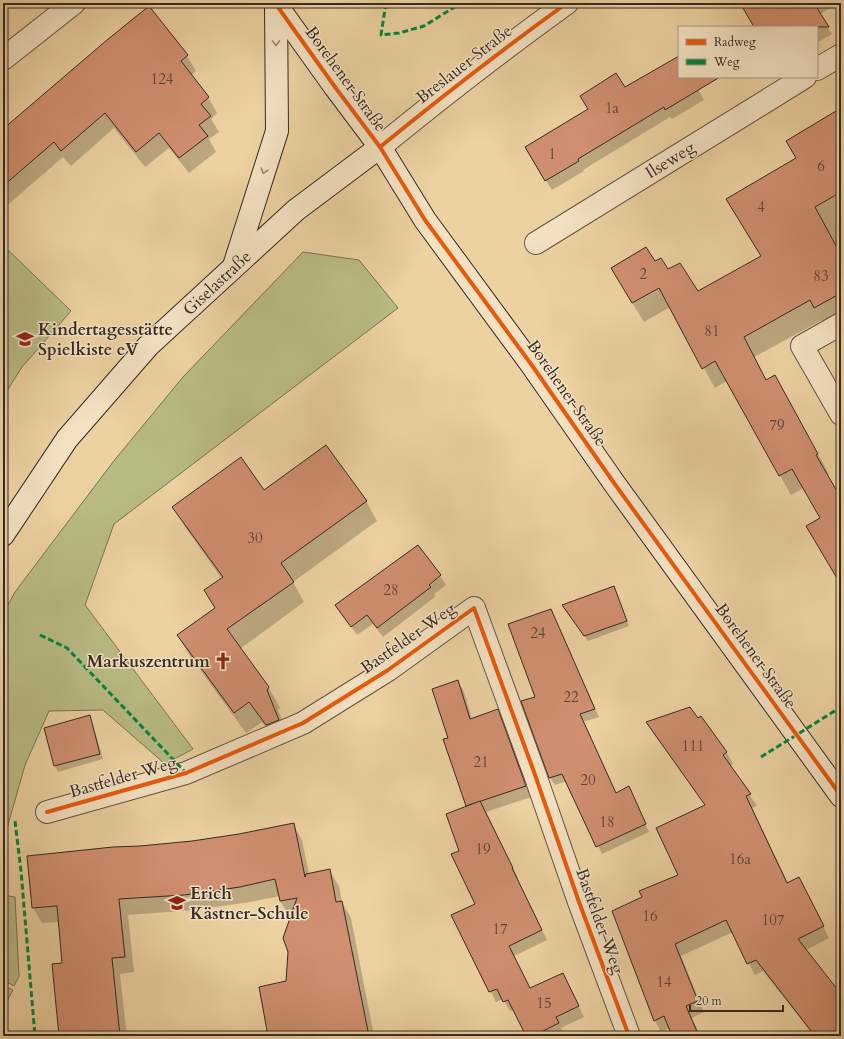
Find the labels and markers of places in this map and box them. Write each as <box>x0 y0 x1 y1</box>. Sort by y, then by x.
place label: Kindertagesstätte Spielkiste eV <box>38 318 173 361</box>
school or university icon: Kindertagesstätte Spielkiste eV <box>15 329 35 349</box>
place label: Markuszentrum <box>87 650 210 673</box>
church icon: Markuszentrum <box>213 651 233 671</box>
place label: Erich Kästner-Schule <box>190 882 309 925</box>
school or university icon: Erich Kästner-Schule <box>167 893 187 913</box>

